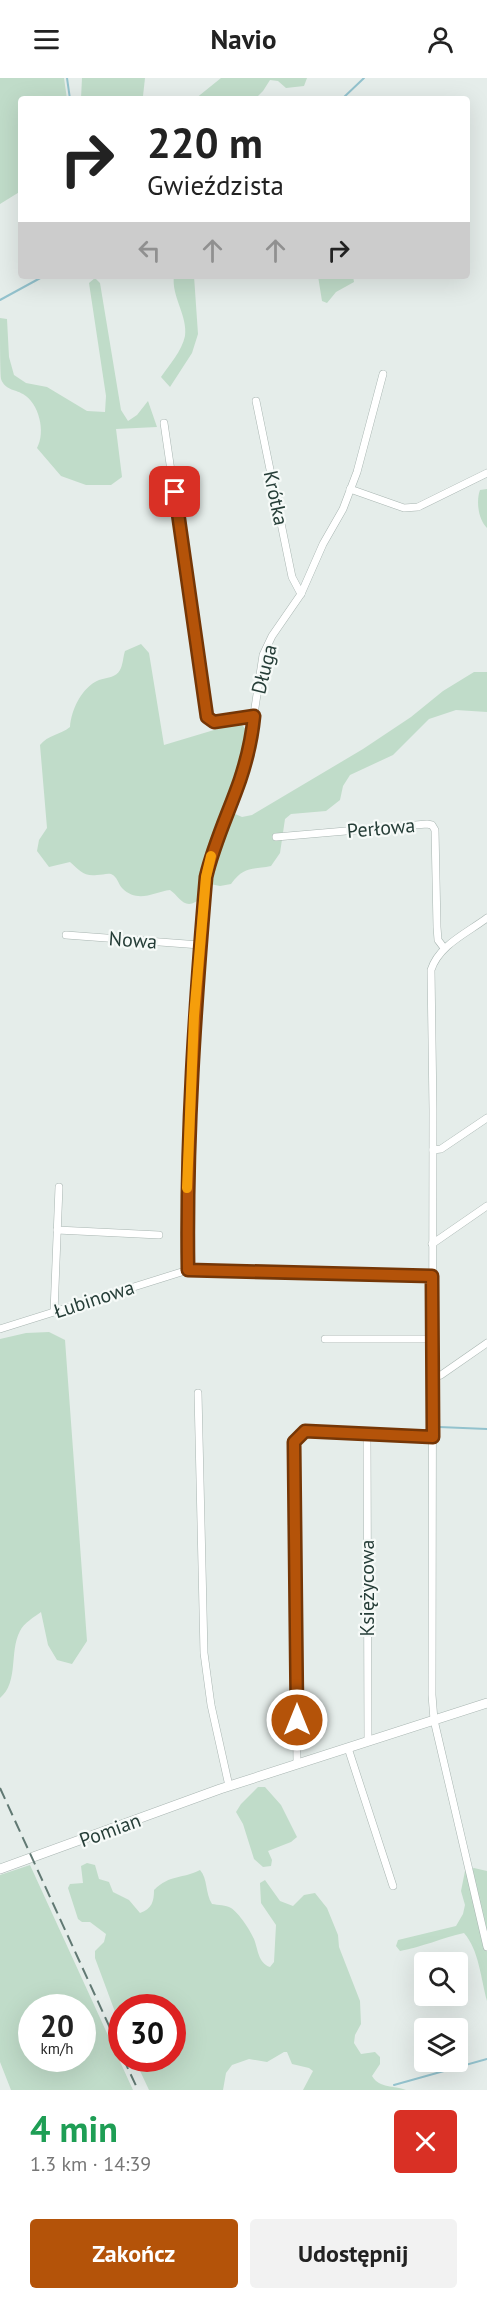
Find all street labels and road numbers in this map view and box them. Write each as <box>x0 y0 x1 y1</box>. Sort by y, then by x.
street label: Krótka <box>258 468 294 528</box>
street label: Długa <box>245 641 283 697</box>
street label: Perłowa <box>346 812 416 844</box>
street label: Nowa <box>108 925 158 955</box>
street label: Łubinowa <box>51 1274 137 1324</box>
street label: Księżycowa <box>354 1540 380 1636</box>
street label: Pomian <box>76 1807 144 1853</box>

